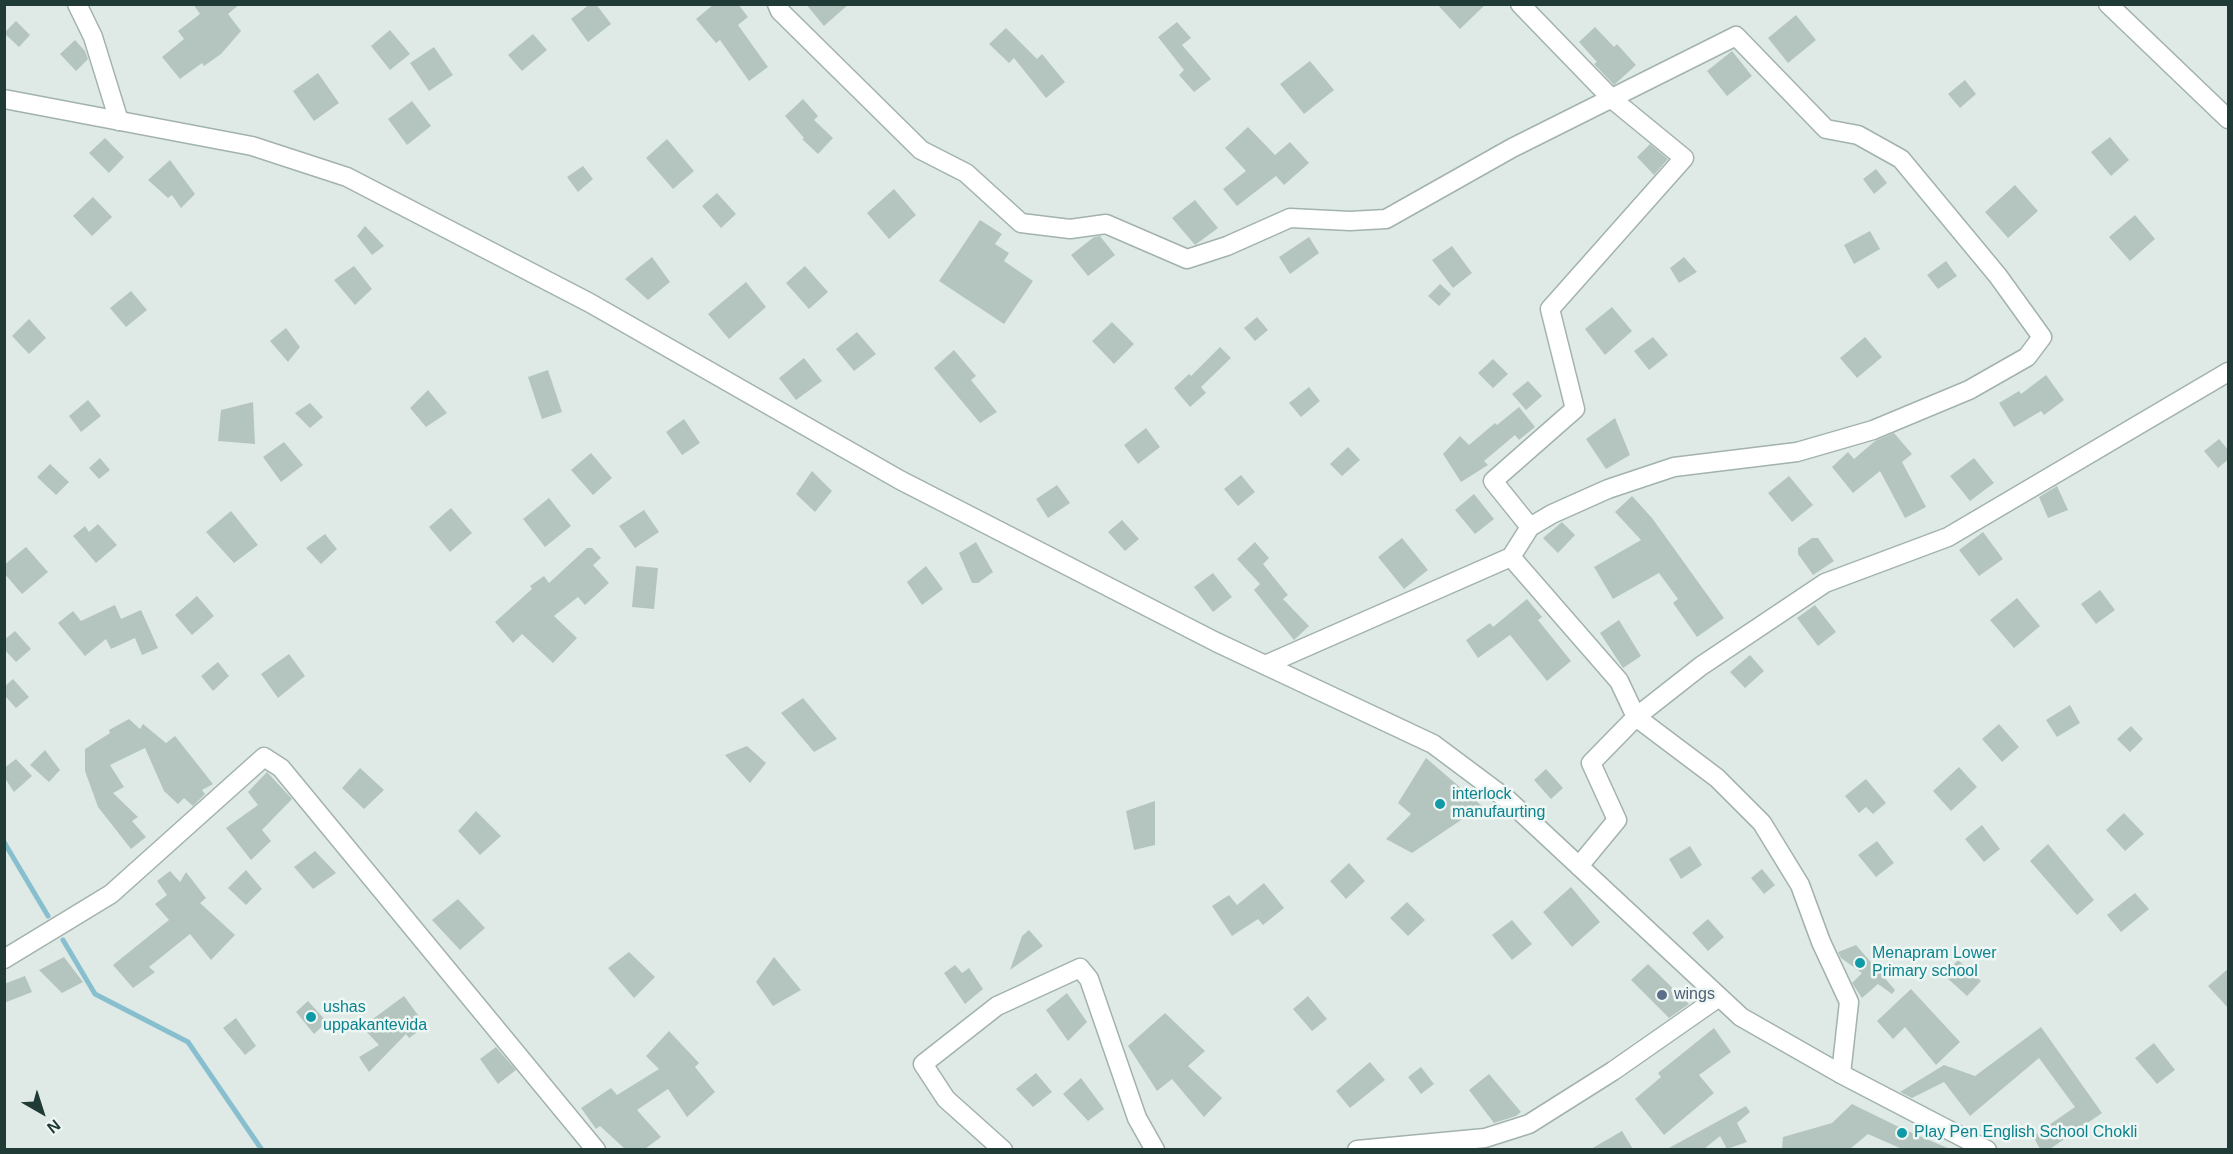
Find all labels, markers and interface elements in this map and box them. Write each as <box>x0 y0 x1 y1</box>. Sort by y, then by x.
place label: interlock manufaurting <box>1452 785 1545 823</box>
marker: interlock manufaurting <box>1433 797 1447 811</box>
place label: Menapram Lower Primary school <box>1872 944 1996 982</box>
marker: Menapram Lower Primary school <box>1853 956 1867 970</box>
place label: wings <box>1674 985 1715 1005</box>
marker: wings <box>1655 988 1669 1002</box>
place label: ushas uppakantevida <box>323 998 427 1036</box>
marker: ushas uppakantevida <box>304 1010 318 1024</box>
north arrow <box>12 1082 72 1142</box>
text: N <box>44 1116 63 1137</box>
place label: Play Pen English School Chokli <box>1914 1123 2137 1143</box>
marker: Play Pen English School Chokli <box>1895 1126 1909 1140</box>

